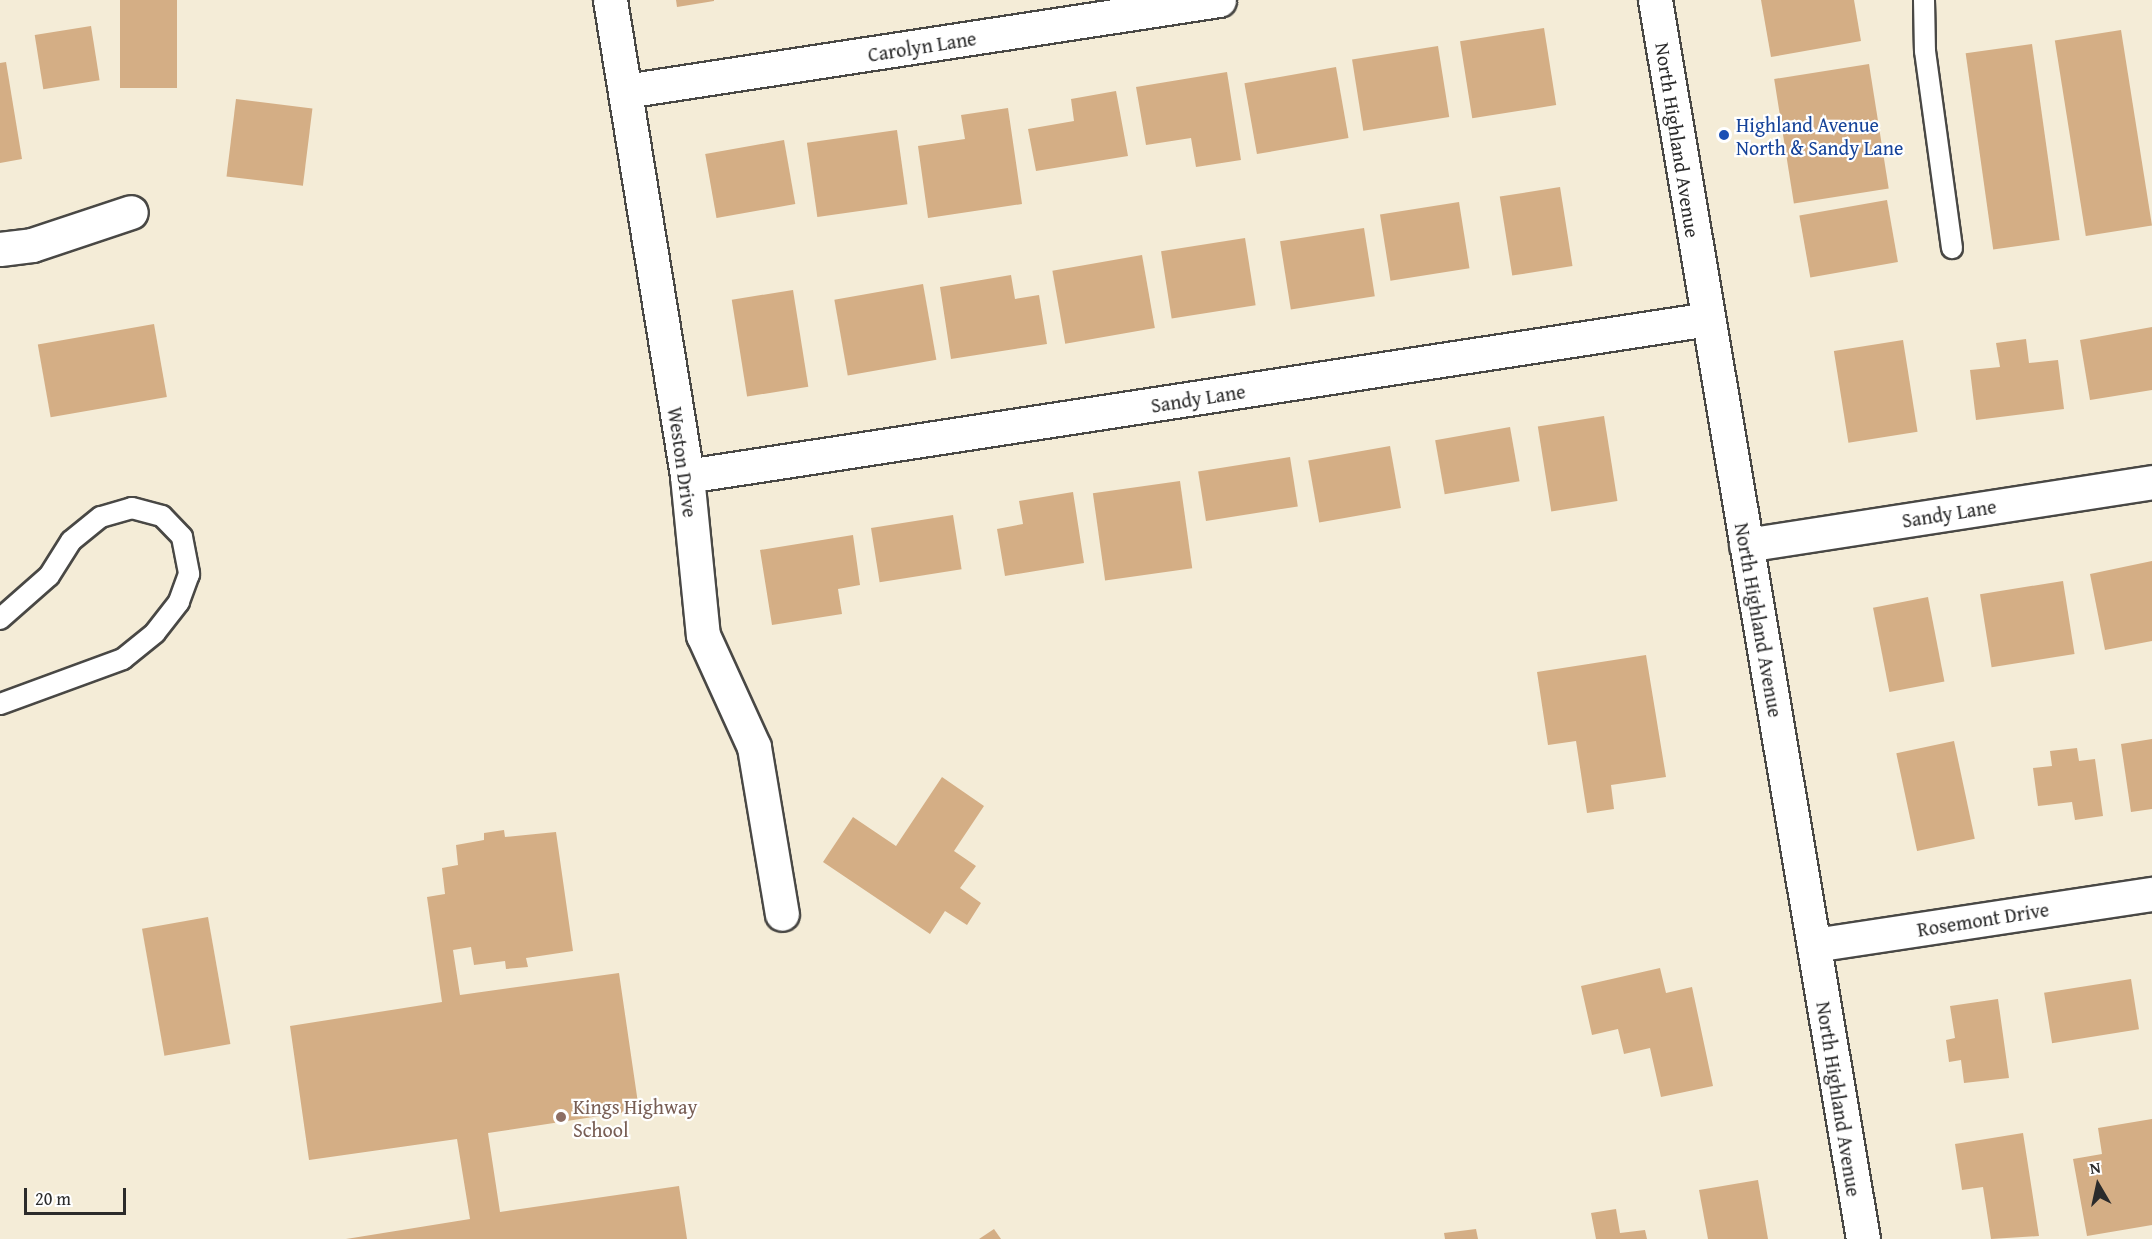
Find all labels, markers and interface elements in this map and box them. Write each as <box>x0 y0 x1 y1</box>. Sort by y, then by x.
street label: Carolyn Lane <box>866 26 978 66</box>
street label: North Highland Avenue <box>1651 41 1705 239</box>
place label: Highland Avenue North & Sandy Lane <box>1736 112 1903 159</box>
marker: Highland Avenue North & Sandy Lane <box>1717 128 1731 142</box>
street label: Sandy Lane <box>1149 379 1247 417</box>
street label: Weston Drive <box>663 405 703 519</box>
street label: Sandy Lane <box>1900 494 1998 532</box>
street label: North Highland Avenue <box>1730 521 1788 719</box>
street label: Rosemont Drive <box>1915 897 2051 941</box>
street label: North Highland Avenue <box>1812 1000 1866 1198</box>
place label: Kings Highway School <box>573 1094 697 1141</box>
marker: Kings Highway School <box>554 1110 568 1124</box>
north arrow <box>2068 1155 2128 1215</box>
text: N <box>2088 1155 2102 1180</box>
scale bar <box>27 1176 129 1214</box>
text: 20 m <box>35 1185 71 1212</box>

